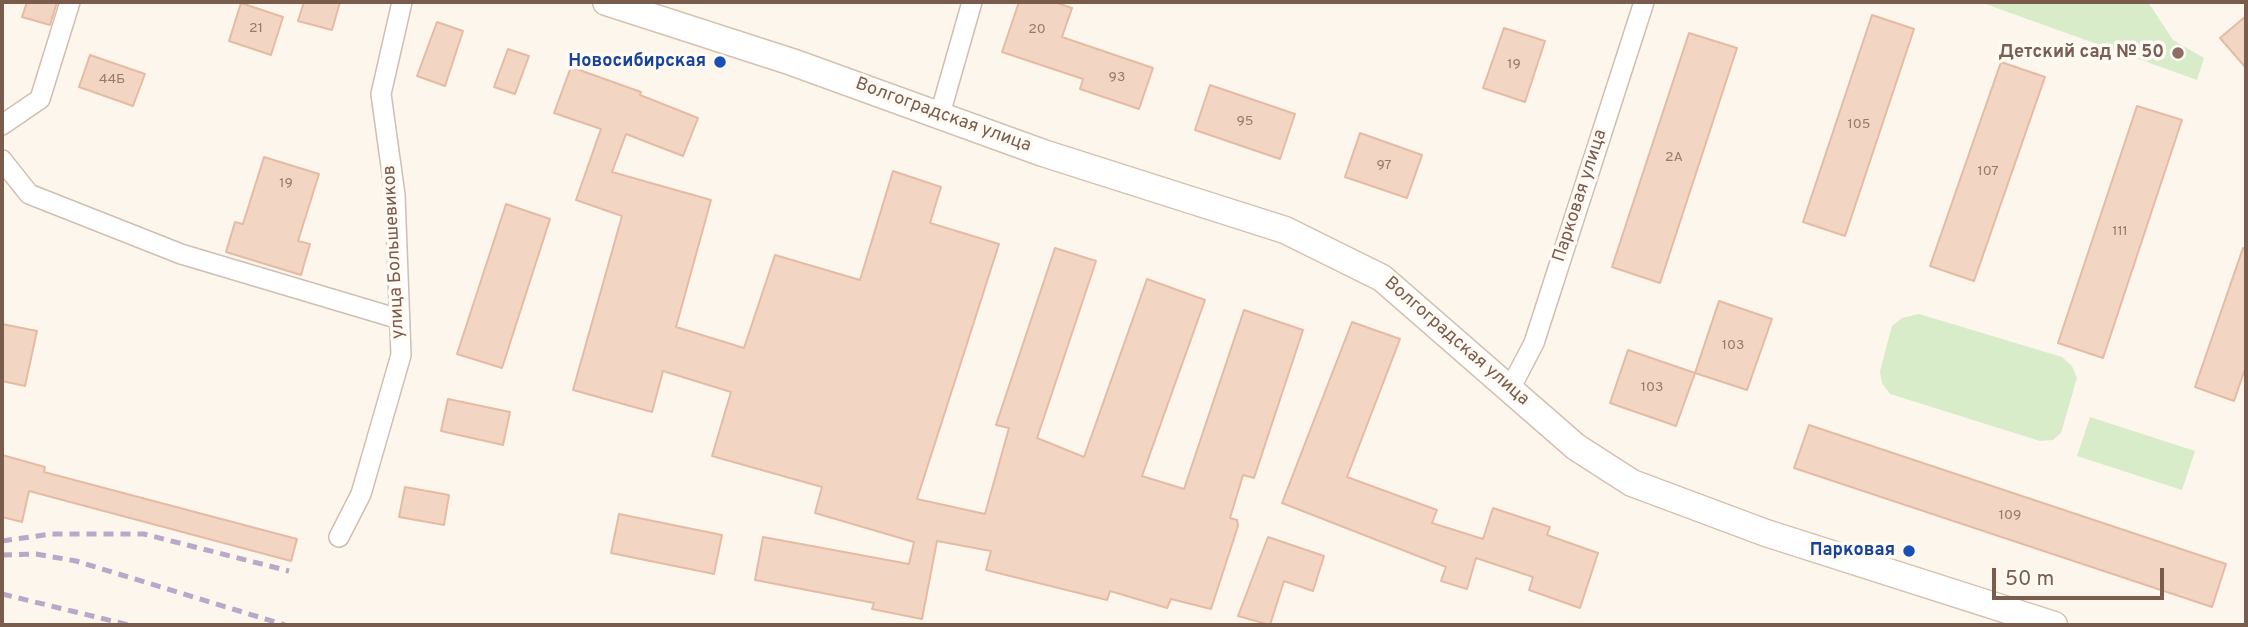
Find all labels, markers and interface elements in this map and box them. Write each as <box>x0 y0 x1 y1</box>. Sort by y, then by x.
house number: 21 <box>249 21 263 37</box>
house number: 20 <box>1028 22 1046 38</box>
place label: Детский сад № 50 <box>1998 42 2164 64</box>
marker: Детский сад № 50 <box>2170 45 2186 61</box>
place label: Новосибирская <box>568 51 706 73</box>
marker: Новосибирская <box>712 54 728 70</box>
house number: 19 <box>1507 57 1521 73</box>
house number: 93 <box>1109 70 1125 86</box>
house number: 44Б <box>99 72 125 88</box>
street label: Волгоградская улица <box>852 74 1034 158</box>
house number: 95 <box>1236 114 1254 130</box>
house number: 105 <box>1848 117 1870 133</box>
street label: Парковая улица <box>1549 127 1613 265</box>
house number: 2А <box>1665 150 1683 166</box>
house number: 97 <box>1376 158 1392 174</box>
street label: улица Большевиков <box>380 164 410 340</box>
house number: 107 <box>1977 164 1999 180</box>
house number: 19 <box>279 176 293 192</box>
house number: 111 <box>2112 224 2128 240</box>
street label: Волгоградская улица <box>1379 273 1533 411</box>
house number: 103 <box>1722 338 1744 354</box>
house number: 103 <box>1641 380 1663 396</box>
house number: 109 <box>1999 508 2021 524</box>
place label: Парковая <box>1810 540 1895 562</box>
marker: Парковая <box>1901 543 1917 559</box>
scale bar <box>1996 554 2168 598</box>
text: 50 m <box>2005 566 2054 593</box>

